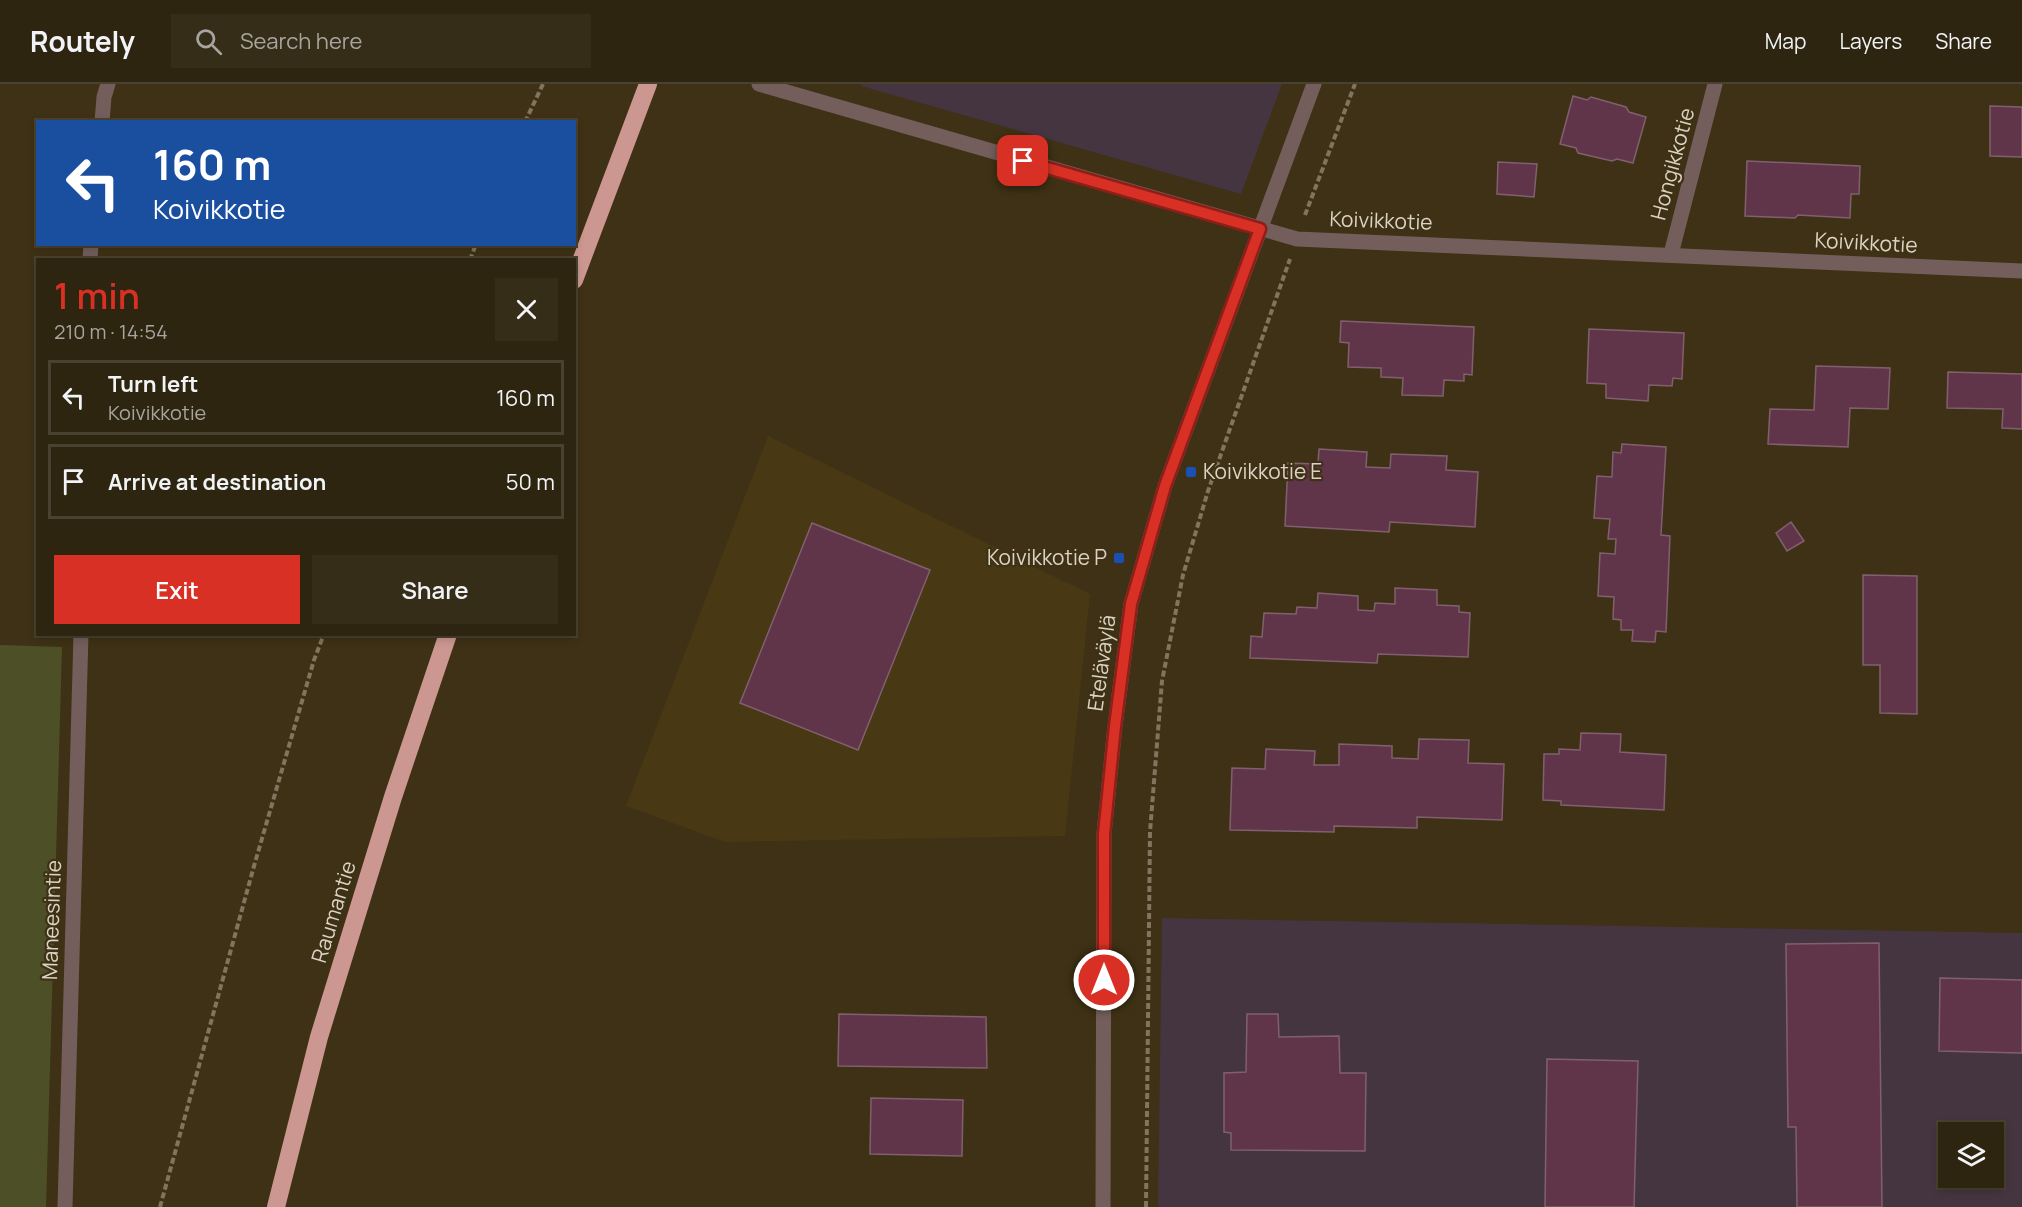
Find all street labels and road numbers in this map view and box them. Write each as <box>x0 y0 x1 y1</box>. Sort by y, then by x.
street label: Hongikkotie <box>1644 104 1700 223</box>
street label: Koivikkotie <box>1329 204 1433 236</box>
street label: Koivikkotie <box>1814 225 1918 259</box>
street label: Eteläväylä <box>1080 613 1122 713</box>
street label: Raumantie <box>304 857 362 966</box>
street label: Maneesintie <box>35 859 67 981</box>

